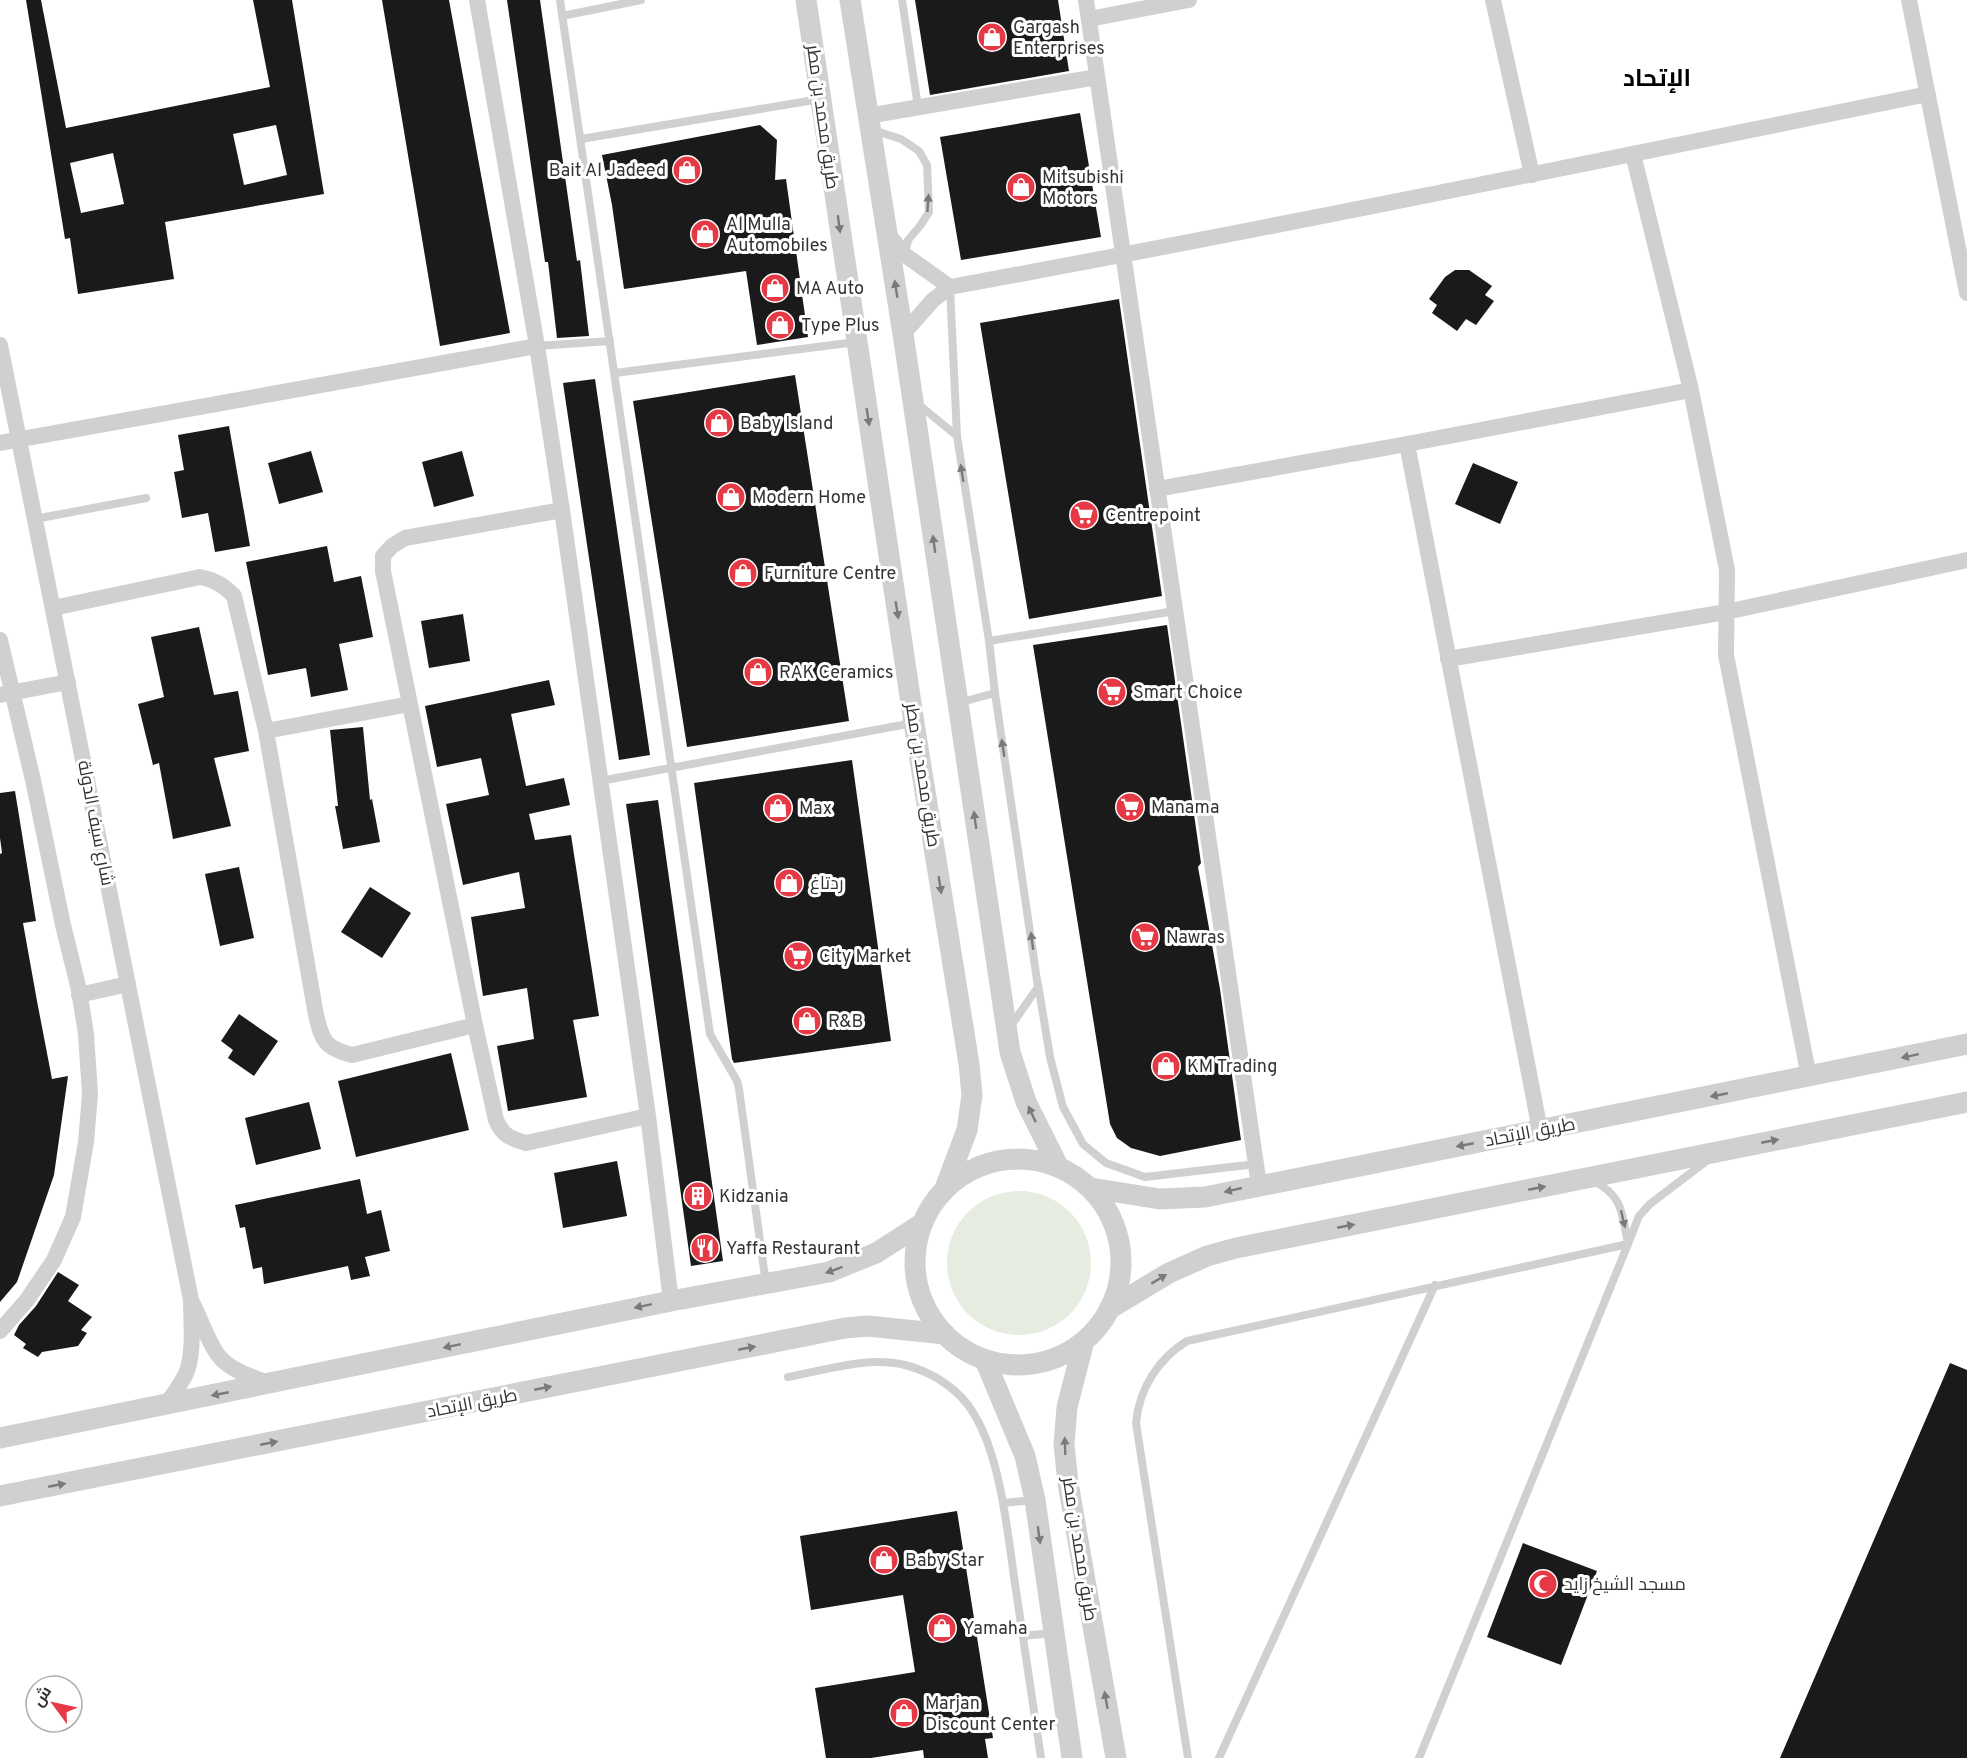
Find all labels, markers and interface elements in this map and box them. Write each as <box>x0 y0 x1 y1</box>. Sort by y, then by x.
place label: Gargash Enterprises <box>1013 17 1105 61</box>
shop icon: Gargash Enterprises <box>976 21 1008 53</box>
street label: طريق محمد بن مطر <box>800 42 843 191</box>
district label: اﻹتحاد <box>1623 65 1691 95</box>
shop icon: Bait Al Jadeed <box>671 154 703 186</box>
place label: Bait Al Jadeed <box>549 160 666 183</box>
place label: Mitsubishi Motors <box>1042 167 1124 211</box>
shop icon: Mitsubishi Motors <box>1005 171 1037 203</box>
one-way arrow <box>924 194 933 213</box>
place label: Al Mulla Automobiles <box>726 214 828 258</box>
one-way arrow <box>835 215 844 234</box>
shop icon: Al Mulla Automobiles <box>689 218 721 250</box>
shop icon: MA Auto <box>759 272 791 304</box>
place label: MA Auto <box>796 278 864 301</box>
one-way arrow <box>891 279 900 298</box>
shop icon: Type Plus <box>764 309 796 341</box>
place label: Type Plus <box>801 315 879 338</box>
shop icon: Baby Island <box>703 407 735 439</box>
one-way arrow <box>863 408 872 427</box>
place label: Baby Island <box>740 413 833 436</box>
one-way arrow <box>958 463 967 482</box>
shop icon: Modern Home <box>715 481 747 513</box>
place label: Modern Home <box>752 487 866 510</box>
supermarket icon: Centrepoint <box>1068 499 1100 531</box>
place label: Centrepoint <box>1105 505 1201 528</box>
one-way arrow <box>929 535 938 554</box>
shop icon: Furniture Centre <box>727 557 759 589</box>
place label: Furniture Centre <box>764 563 896 586</box>
one-way arrow <box>892 600 901 619</box>
shop icon: RAK Ceramics <box>742 656 774 688</box>
place label: RAK Ceramics <box>779 662 894 685</box>
supermarket icon: Smart Choice <box>1096 676 1128 708</box>
place label: Smart Choice <box>1133 682 1243 705</box>
street label: طريق محمد بن مطر <box>899 700 944 849</box>
one-way arrow <box>999 739 1008 758</box>
street label: شارع سيف الدولة <box>71 759 118 888</box>
supermarket icon: Manama <box>1114 791 1146 823</box>
shop icon: Max <box>762 792 794 824</box>
place label: Manama <box>1151 797 1219 820</box>
place label: Max <box>799 798 832 821</box>
one-way arrow <box>970 811 979 830</box>
shop icon: ردتاغ <box>773 867 805 899</box>
place label: ردتاغ <box>810 873 843 896</box>
one-way arrow <box>936 876 945 895</box>
supermarket icon: Nawras <box>1129 921 1161 953</box>
place label: Nawras <box>1166 927 1225 950</box>
one-way arrow <box>1027 932 1036 951</box>
supermarket icon: City Market <box>782 940 814 972</box>
place label: City Market <box>819 946 911 969</box>
shop icon: R&B <box>791 1005 823 1037</box>
place label: R&B <box>828 1011 863 1034</box>
shop icon: KM Trading <box>1150 1050 1182 1082</box>
one-way arrow <box>1900 1052 1919 1061</box>
place label: KM Trading <box>1187 1056 1277 1079</box>
one-way arrow <box>1709 1091 1728 1100</box>
one-way arrow <box>1027 1105 1036 1122</box>
street label: طريق اﻹتحاد <box>1483 1113 1577 1153</box>
one-way arrow <box>1760 1136 1779 1145</box>
one-way arrow <box>1456 1141 1475 1150</box>
building icon: Kidzania <box>682 1180 714 1212</box>
one-way arrow <box>1528 1183 1547 1192</box>
place label: Kidzania <box>719 1186 789 1209</box>
one-way arrow <box>1224 1186 1242 1196</box>
one-way arrow <box>1618 1210 1628 1229</box>
one-way arrow <box>1337 1221 1356 1230</box>
restaurant icon: Yaffa Restaurant <box>689 1232 721 1264</box>
place label: Yaffa Restaurant <box>726 1238 860 1261</box>
one-way arrow <box>825 1265 843 1275</box>
one-way arrow <box>1151 1273 1167 1284</box>
one-way arrow <box>634 1302 652 1312</box>
one-way arrow <box>442 1342 461 1351</box>
one-way arrow <box>737 1343 756 1352</box>
one-way arrow <box>534 1383 553 1392</box>
street label: طريق اﻹتحاد <box>425 1384 519 1424</box>
one-way arrow <box>210 1390 229 1399</box>
one-way arrow <box>1060 1436 1070 1455</box>
one-way arrow <box>260 1438 279 1447</box>
street label: طريق محمد بن مطر <box>1056 1474 1101 1623</box>
one-way arrow <box>48 1480 67 1489</box>
one-way arrow <box>1035 1525 1044 1544</box>
shop icon: Baby Star <box>868 1544 900 1576</box>
place label: Baby Star <box>905 1550 984 1573</box>
mosque icon: مسجد الشيخ زايد <box>1527 1568 1559 1600</box>
place label: مسجد الشيخ زايد <box>1564 1574 1686 1597</box>
shop icon: Yamaha <box>926 1612 958 1644</box>
place label: Yamaha <box>963 1618 1027 1641</box>
north arrow <box>24 1674 84 1734</box>
text: ش <box>29 1683 57 1711</box>
one-way arrow <box>1101 1691 1110 1710</box>
place label: Marjan Discount Center <box>925 1693 1055 1737</box>
shop icon: Marjan Discount Center <box>888 1697 920 1729</box>

